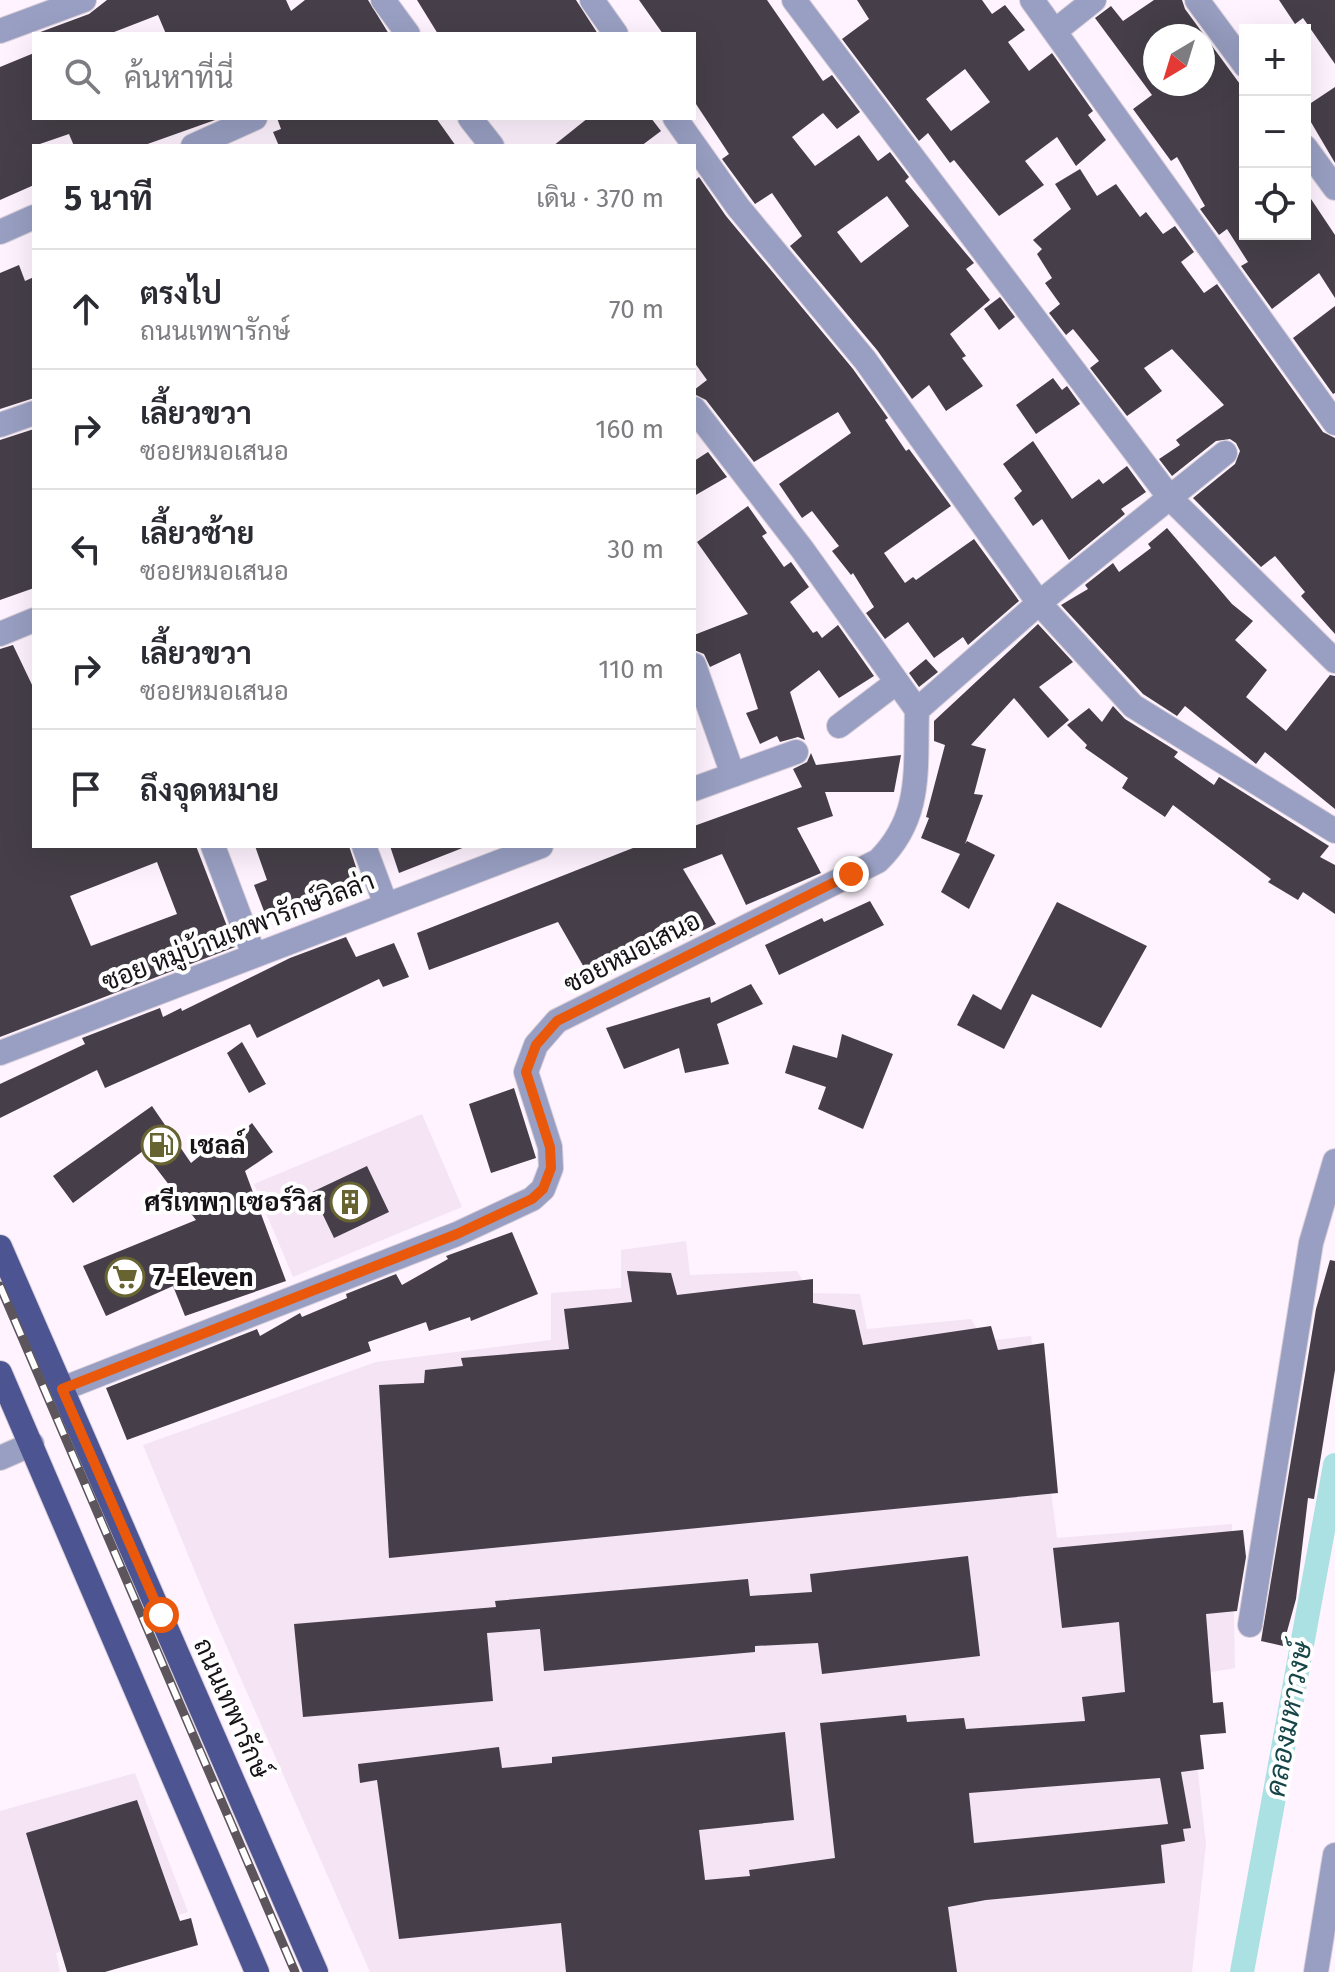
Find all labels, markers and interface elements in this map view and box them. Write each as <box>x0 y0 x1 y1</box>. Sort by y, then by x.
north arrow <box>1143 24 1215 96</box>
map controls <box>1239 24 1311 240</box>
button: + <box>1239 24 1311 96</box>
search box <box>32 32 696 120</box>
icon: search <box>60 54 104 98</box>
text: ค้นหาที่นี่ <box>124 60 234 96</box>
button: − <box>1239 96 1311 168</box>
button: locate <box>1239 168 1311 240</box>
text: 5 นาที <box>64 178 153 219</box>
text: เดิน · 370 m <box>536 183 664 214</box>
text: ตรงไป <box>140 276 222 312</box>
icon: ahead <box>64 287 108 331</box>
text: 70 m <box>609 294 664 325</box>
text: ถนนเทพารักษ์ <box>140 316 290 347</box>
text: เลี้ยวขวา <box>140 396 252 432</box>
icon: right <box>64 407 108 451</box>
text: 160 m <box>595 414 664 445</box>
text: ซอยหมอเสนอ <box>140 436 289 467</box>
text: เลี้ยวซ้าย <box>140 516 254 552</box>
icon: left <box>64 527 108 571</box>
text: 30 m <box>607 534 664 565</box>
text: ซอยหมอเสนอ <box>140 556 289 587</box>
text: เลี้ยวขวา <box>140 636 252 672</box>
icon: right <box>64 647 108 691</box>
text: 110 m <box>598 654 664 685</box>
text: ซอยหมอเสนอ <box>140 676 289 707</box>
icon: arrive <box>64 767 108 811</box>
text: ถึงจุดหมาย <box>140 773 279 809</box>
route end <box>833 856 869 892</box>
street label: ซอย หมู่บ้านเทพารักษ์วิลล่า <box>97 863 379 1000</box>
street label: ซอยหมอเสนอ <box>559 905 706 1000</box>
fuel station icon: เชลล์ <box>140 1124 182 1166</box>
place label: เชลล์ <box>189 1128 246 1161</box>
building icon: ศรีเทพา เซอร์วิส <box>329 1181 371 1223</box>
place label: ศรีเทพา เซอร์วิส <box>144 1185 322 1218</box>
supermarket icon: 7-Eleven <box>104 1256 146 1298</box>
place label: 7-Eleven <box>153 1262 253 1293</box>
route start <box>143 1597 179 1633</box>
street label: ถนนเทพารักษ์ <box>187 1633 278 1783</box>
water label: คลองมหาวงษ์ <box>1256 1635 1319 1799</box>

